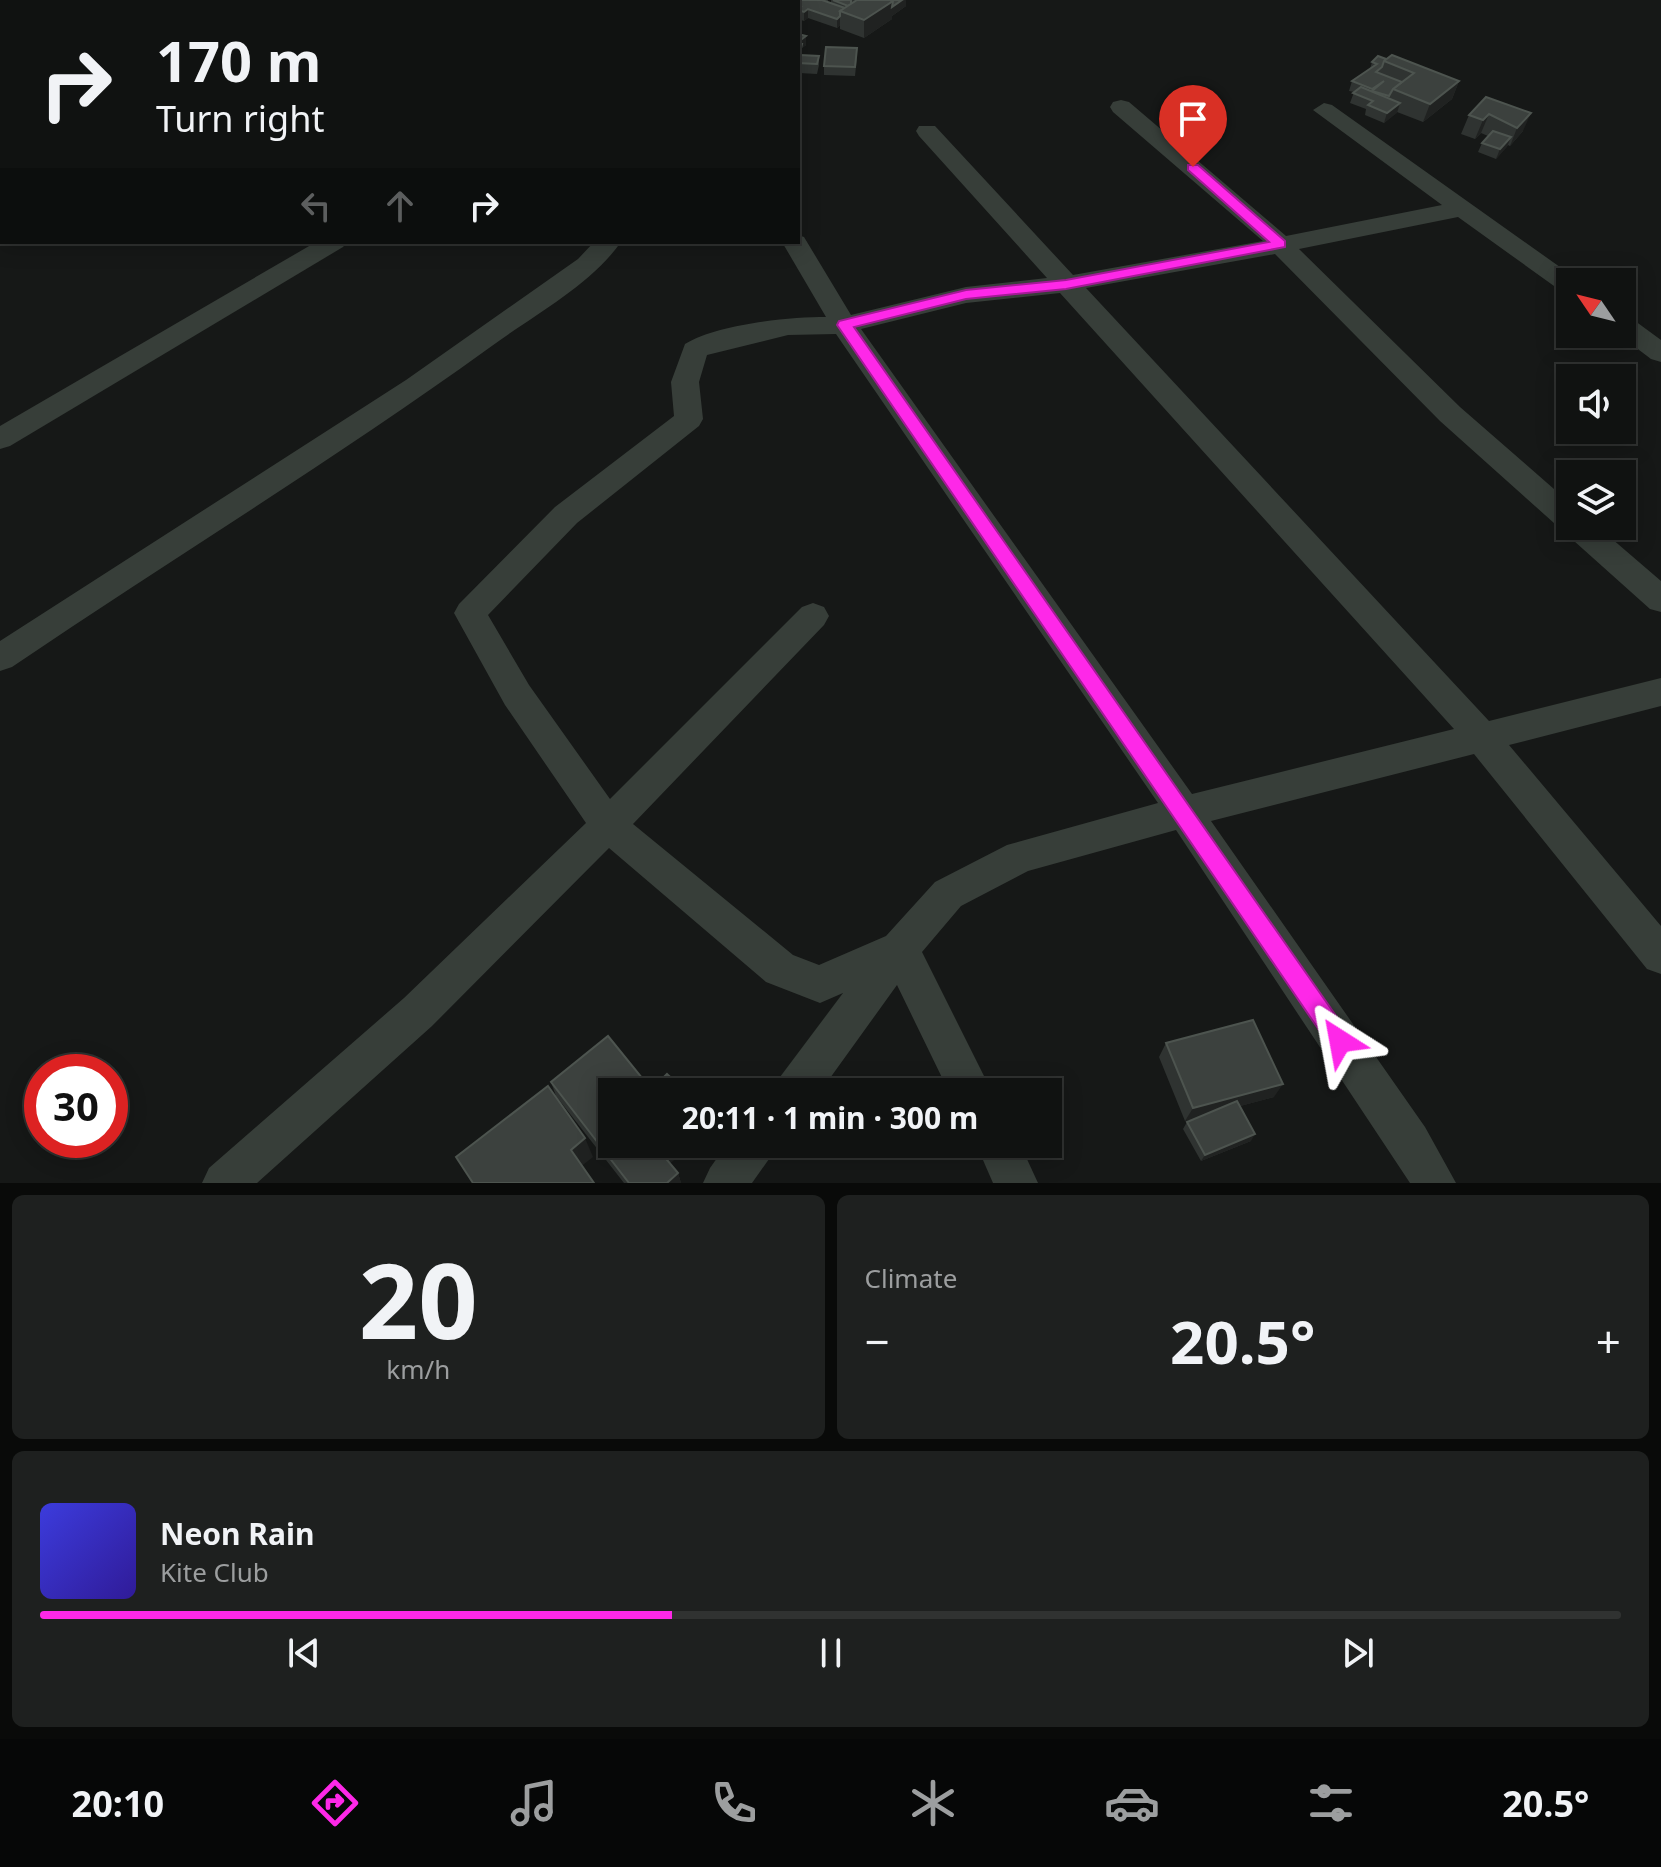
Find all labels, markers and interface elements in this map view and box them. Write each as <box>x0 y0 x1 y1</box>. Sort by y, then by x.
text: 170 m <box>156 22 321 98</box>
icon: right <box>24 32 128 136</box>
pin <box>1159 85 1227 167</box>
text: Turn right <box>156 94 324 143</box>
icon: arrive <box>1171 97 1215 141</box>
icon: left <box>294 184 338 228</box>
icon: ahead <box>378 184 422 228</box>
icon: right <box>462 184 506 228</box>
north arrow <box>1556 268 1636 348</box>
map controls <box>1556 268 1636 540</box>
button: sound <box>1556 364 1636 444</box>
button: layers <box>1556 460 1636 540</box>
position arrow <box>1298 999 1382 1083</box>
speed limit sign: 30 <box>24 1054 128 1158</box>
text: 20:11 · 1 min · 300 m <box>682 1097 978 1138</box>
text: 20 <box>359 1228 478 1369</box>
text: Climate <box>865 1260 957 1296</box>
text: 20.5° <box>1170 1300 1315 1382</box>
text: − <box>865 1311 890 1371</box>
text: + <box>1596 1311 1621 1371</box>
text: km/h <box>386 1351 450 1387</box>
text: Neon Rain <box>160 1513 314 1554</box>
text: Kite Club <box>160 1554 269 1590</box>
icon: previous <box>282 1631 326 1675</box>
icon: pause <box>809 1631 853 1675</box>
icon: next <box>1336 1631 1380 1675</box>
icon: directions <box>307 1775 363 1831</box>
icon: music <box>506 1775 562 1831</box>
icon: phone <box>706 1775 762 1831</box>
icon: climate <box>905 1775 961 1831</box>
icon: car <box>1104 1775 1160 1831</box>
icon: filters <box>1303 1775 1359 1831</box>
text: 20:10 <box>72 1779 164 1828</box>
text: 20.5° <box>1502 1779 1589 1828</box>

